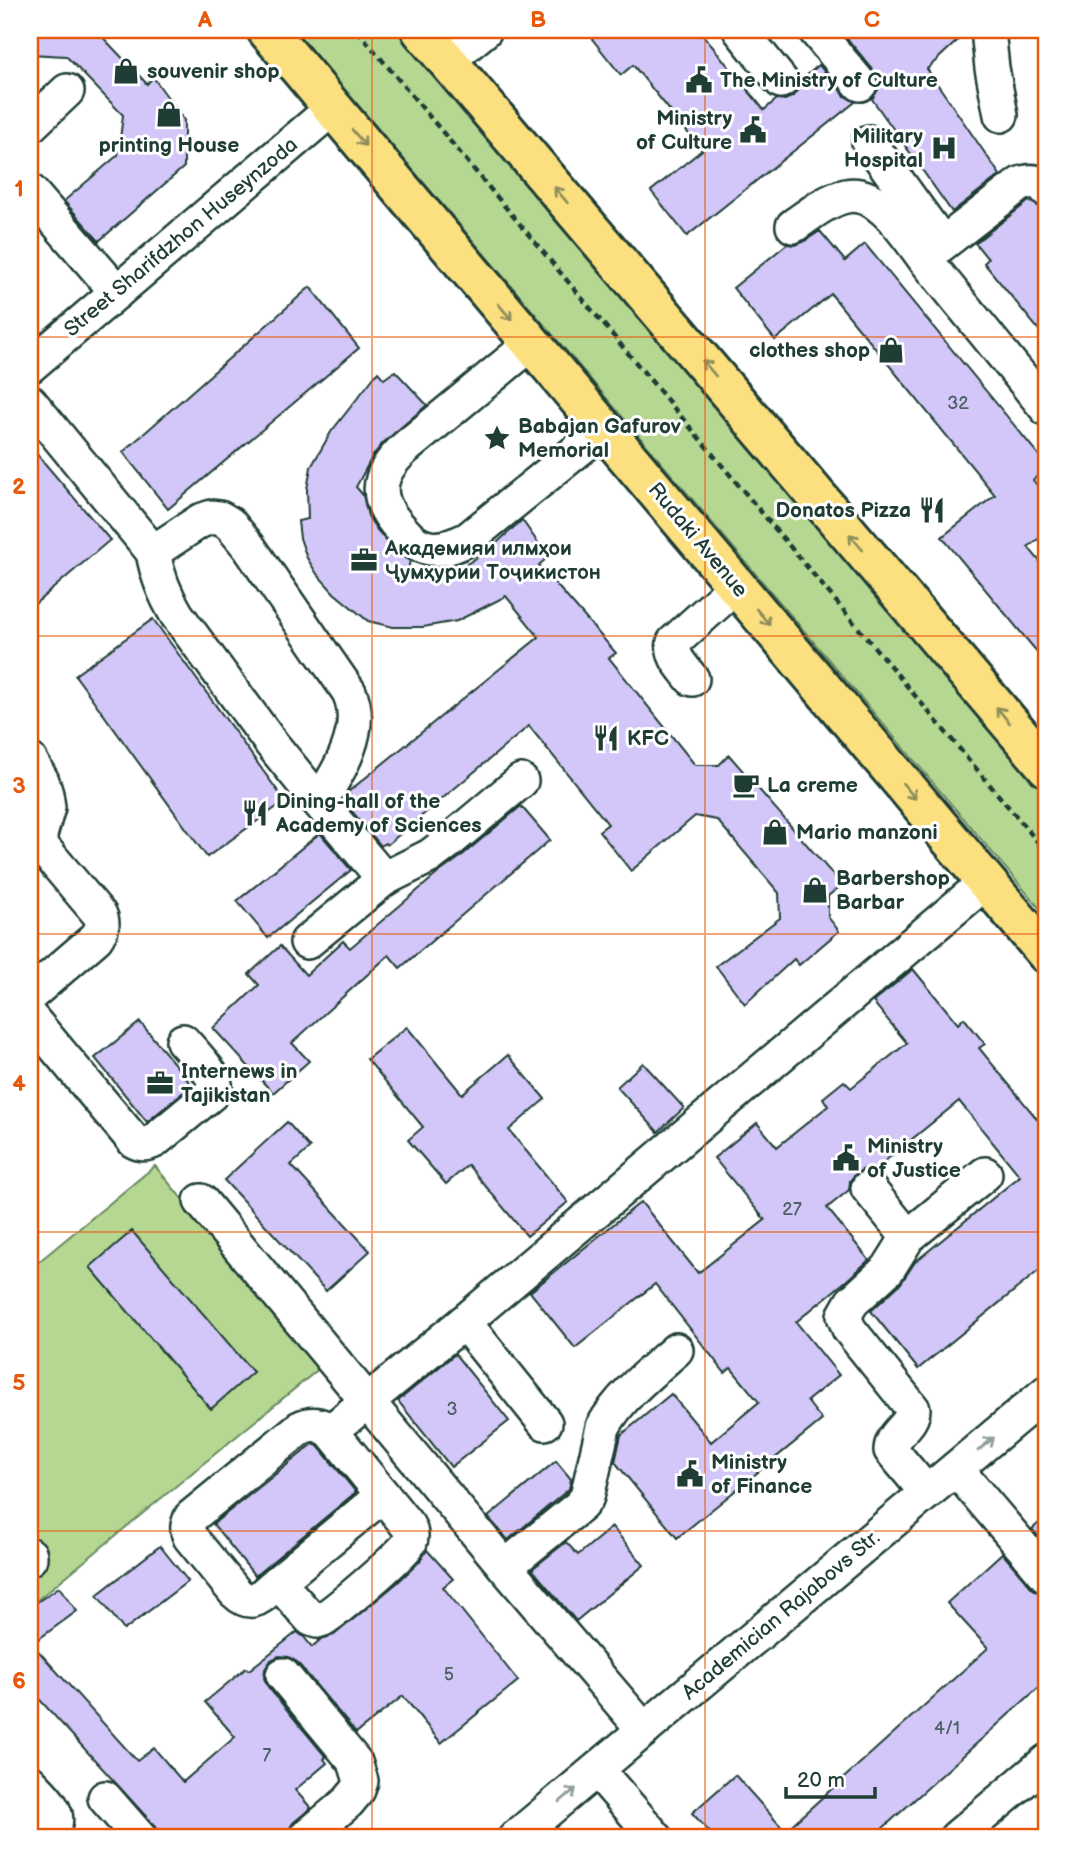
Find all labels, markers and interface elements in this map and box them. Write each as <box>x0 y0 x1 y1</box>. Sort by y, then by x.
text: A <box>197 6 213 34</box>
text: B <box>530 6 546 34</box>
text: C <box>864 6 880 34</box>
shop icon: souvenir shop <box>111 56 141 86</box>
place label: souvenir shop <box>147 59 279 84</box>
public building icon: The Ministry of Сulture <box>684 65 714 95</box>
place label: The Ministry of Сulture <box>720 68 938 93</box>
shop icon: printing House <box>154 99 184 129</box>
place label: Ministry of Culture <box>636 106 732 155</box>
public building icon: Ministry of Culture <box>738 115 768 145</box>
place label: Military Hospital <box>844 124 923 173</box>
one-way arrow <box>351 129 367 147</box>
street label: Street Sharifdzhon Huseynzoda <box>59 132 303 342</box>
place label: printing House <box>99 133 239 158</box>
hospital icon: Military Hospital <box>929 133 959 163</box>
text: 1 <box>14 175 24 203</box>
one-way arrow <box>553 186 569 204</box>
one-way arrow <box>497 303 513 321</box>
shop icon: clothes shop <box>876 335 906 365</box>
place label: clothes shop <box>749 338 870 363</box>
one-way arrow <box>701 360 716 378</box>
house number: 32 <box>947 393 969 414</box>
place label: Babajan Gafurov Memorial <box>518 414 681 463</box>
place icon: Babajan Gafurov Memorial <box>482 423 512 453</box>
text: 2 <box>12 473 26 501</box>
street label: Rudaki Avenue <box>643 478 753 602</box>
restaurant icon: Donatos Pizza <box>917 495 947 525</box>
place label: Donatos Pizza <box>775 498 911 523</box>
one-way arrow <box>848 533 864 551</box>
place label: Академияи илмҳои Ҷумҳурии Тоҷикистон <box>384 536 601 585</box>
office icon: Академияи илмҳои Ҷумҳурии Тоҷикистон <box>349 545 379 575</box>
one-way arrow <box>754 608 770 626</box>
one-way arrow <box>995 707 1011 725</box>
restaurant icon: KFC <box>591 723 621 753</box>
place label: KFC <box>627 726 669 751</box>
cafe icon: La creme <box>731 770 761 800</box>
text: 3 <box>12 772 26 800</box>
place label: La creme <box>767 773 858 798</box>
one-way arrow <box>901 782 917 800</box>
place label: Dining-hall of the Academy of Sciences <box>275 789 482 838</box>
restaurant icon: Dining-hall of the Academy of Sciences <box>240 798 270 828</box>
shop icon: Mario manzoni <box>760 817 790 847</box>
place label: Mario manzoni <box>796 820 938 845</box>
place label: Barbershop Barbar <box>836 866 950 915</box>
shop icon: Barbershop Barbar <box>800 875 830 905</box>
place label: Internews in Tajikistan <box>181 1059 297 1108</box>
office icon: Internews in Tajikistan <box>145 1068 175 1098</box>
text: 4 <box>12 1070 26 1098</box>
place label: Ministry of Justice <box>867 1134 961 1183</box>
public building icon: Ministry of Justice <box>831 1143 861 1173</box>
house number: 27 <box>782 1199 802 1220</box>
text: 5 <box>12 1369 26 1397</box>
house number: 3 <box>446 1399 458 1420</box>
one-way arrow <box>977 1436 995 1452</box>
place label: Ministry of Finance <box>711 1450 812 1499</box>
public building icon: Ministry of Finance <box>675 1459 705 1489</box>
street label: Academician Rajabovs Str. <box>677 1525 885 1705</box>
house number: 5 <box>444 1664 454 1685</box>
text: 6 <box>12 1667 26 1695</box>
house number: 4/1 <box>934 1718 960 1739</box>
house number: 7 <box>263 1745 272 1766</box>
scale bar <box>786 1756 876 1800</box>
text: 20 m <box>797 1768 845 1793</box>
one-way arrow <box>558 1787 576 1802</box>

